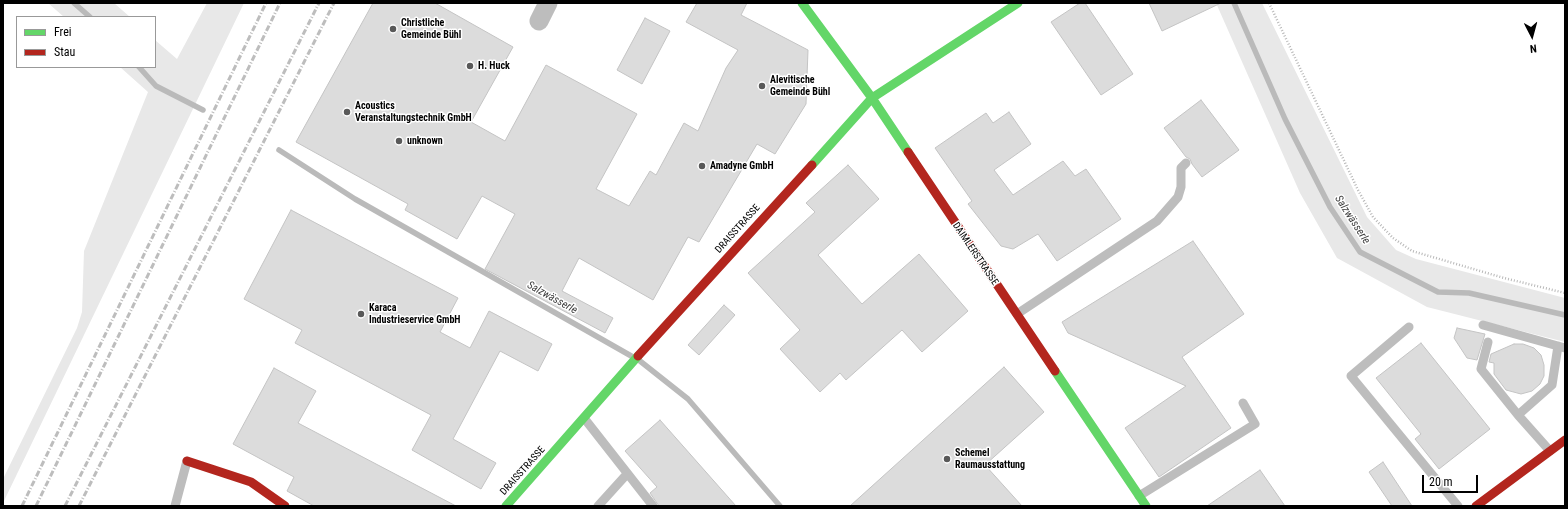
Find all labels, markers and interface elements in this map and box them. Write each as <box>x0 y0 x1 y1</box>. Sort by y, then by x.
legend <box>16 16 156 68</box>
north arrow <box>1512 16 1552 56</box>
place label: Christliche Gemeinde Bühl <box>401 17 461 40</box>
marker: Christliche Gemeinde Bühl <box>388 24 398 34</box>
text: Frei <box>54 25 72 39</box>
text: N <box>1529 42 1537 55</box>
text: Stau <box>54 45 75 59</box>
place label: H. Huck <box>478 60 510 72</box>
marker: H. Huck <box>465 61 475 71</box>
place label: Alevitische Gemeinde Bühl <box>770 74 830 98</box>
marker: Alevitische Gemeinde Bühl <box>757 81 767 91</box>
place label: Acoustics Veranstaltungstechnik GmbH <box>355 100 472 124</box>
marker: Acoustics Veranstaltungstechnik GmbH <box>342 107 352 117</box>
place label: unknown <box>407 135 443 147</box>
marker: unknown <box>394 136 404 146</box>
place label: Amadyne GmbH <box>710 160 774 172</box>
marker: Amadyne GmbH <box>697 161 707 171</box>
water label: Salzwässerle <box>1331 193 1373 247</box>
street label: DRAISSTRASSE <box>713 202 763 256</box>
street label: DAIMLERSTRASSE <box>950 220 1000 288</box>
water label: Salzwässerle <box>525 279 579 317</box>
place label: Karaca Industrieservice GmbH <box>369 302 460 326</box>
marker: Karaca Industrieservice GmbH <box>356 309 366 319</box>
street label: DRAISSTRASSE <box>498 444 548 498</box>
place label: Schemel Raumausstattung <box>955 447 1025 470</box>
marker: Schemel Raumausstattung <box>942 454 952 464</box>
scale bar <box>1424 467 1480 493</box>
text: 20 m <box>1429 475 1453 489</box>

